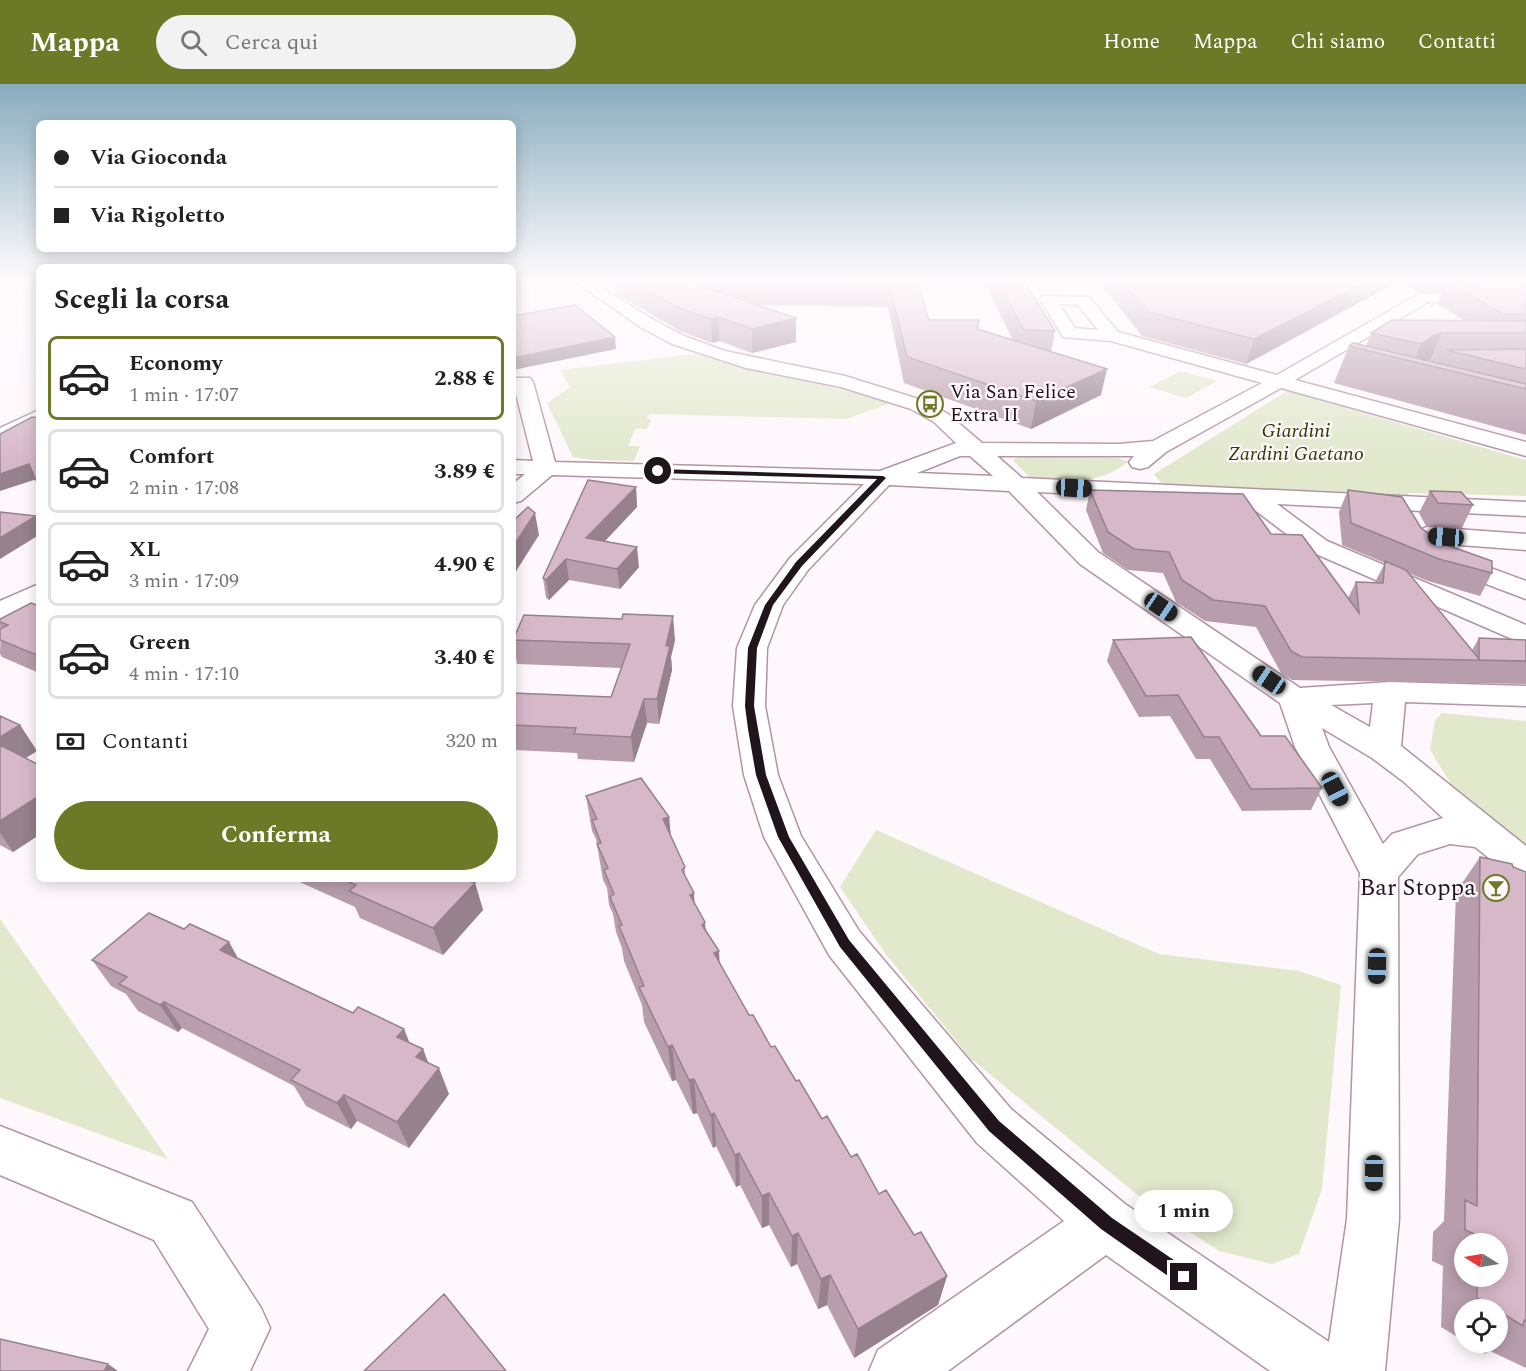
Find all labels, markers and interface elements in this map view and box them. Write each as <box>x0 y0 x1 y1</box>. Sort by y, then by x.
search box <box>156 15 576 69</box>
text: Mappa <box>30 21 120 64</box>
icon: search <box>177 26 210 59</box>
text: Cerca qui <box>225 26 318 59</box>
text: Home <box>1103 26 1160 58</box>
text: Mappa <box>1193 26 1258 58</box>
text: Chi siamo <box>1291 26 1385 58</box>
text: Contatti <box>1418 26 1496 58</box>
text: Via Gioconda <box>90 141 227 174</box>
text: Via Rigoletto <box>90 199 225 232</box>
text: Scegli la corsa <box>54 279 229 321</box>
text: Economy <box>129 347 222 380</box>
icon: car <box>57 351 111 405</box>
text: 2.88 € <box>434 362 495 395</box>
place label: Via San Felice Extra II <box>950 377 1076 430</box>
text: 1 min · 17:07 <box>129 380 239 410</box>
bus stop icon: Via San Felice Extra II <box>915 389 945 419</box>
park label: Giardini Zardini Gaetano <box>1228 416 1364 469</box>
text: Comfort <box>129 440 214 473</box>
icon: car <box>57 444 111 498</box>
text: 3.89 € <box>434 455 495 488</box>
route start <box>644 457 671 484</box>
text: 2 min · 17:08 <box>129 473 239 503</box>
car <box>1056 478 1092 498</box>
car <box>1427 527 1465 547</box>
text: XL <box>129 533 160 566</box>
icon: car <box>57 537 111 591</box>
text: 4.90 € <box>434 548 495 581</box>
text: 3 min · 17:09 <box>129 566 239 596</box>
car <box>1141 589 1181 625</box>
text: Green <box>129 626 191 659</box>
icon: car <box>57 630 111 684</box>
text: 3.40 € <box>434 641 495 674</box>
text: 4 min · 17:10 <box>129 659 239 689</box>
car <box>1249 662 1289 698</box>
icon: cash <box>54 725 87 758</box>
text: Contanti <box>102 725 189 758</box>
text: 320 m <box>446 726 498 756</box>
car <box>1319 769 1351 809</box>
button: Conferma <box>54 801 498 870</box>
place label: Bar Stoppa <box>1359 870 1476 906</box>
bar icon: Bar Stoppa <box>1481 873 1511 903</box>
car <box>1368 948 1386 984</box>
car <box>1365 1155 1383 1191</box>
callout: 1 min <box>1134 1190 1234 1232</box>
text: 1 min <box>1157 1196 1210 1226</box>
north arrow <box>1454 1233 1508 1287</box>
map controls <box>1454 1233 1508 1353</box>
route end <box>1170 1263 1197 1290</box>
button: locate <box>1454 1299 1508 1353</box>

